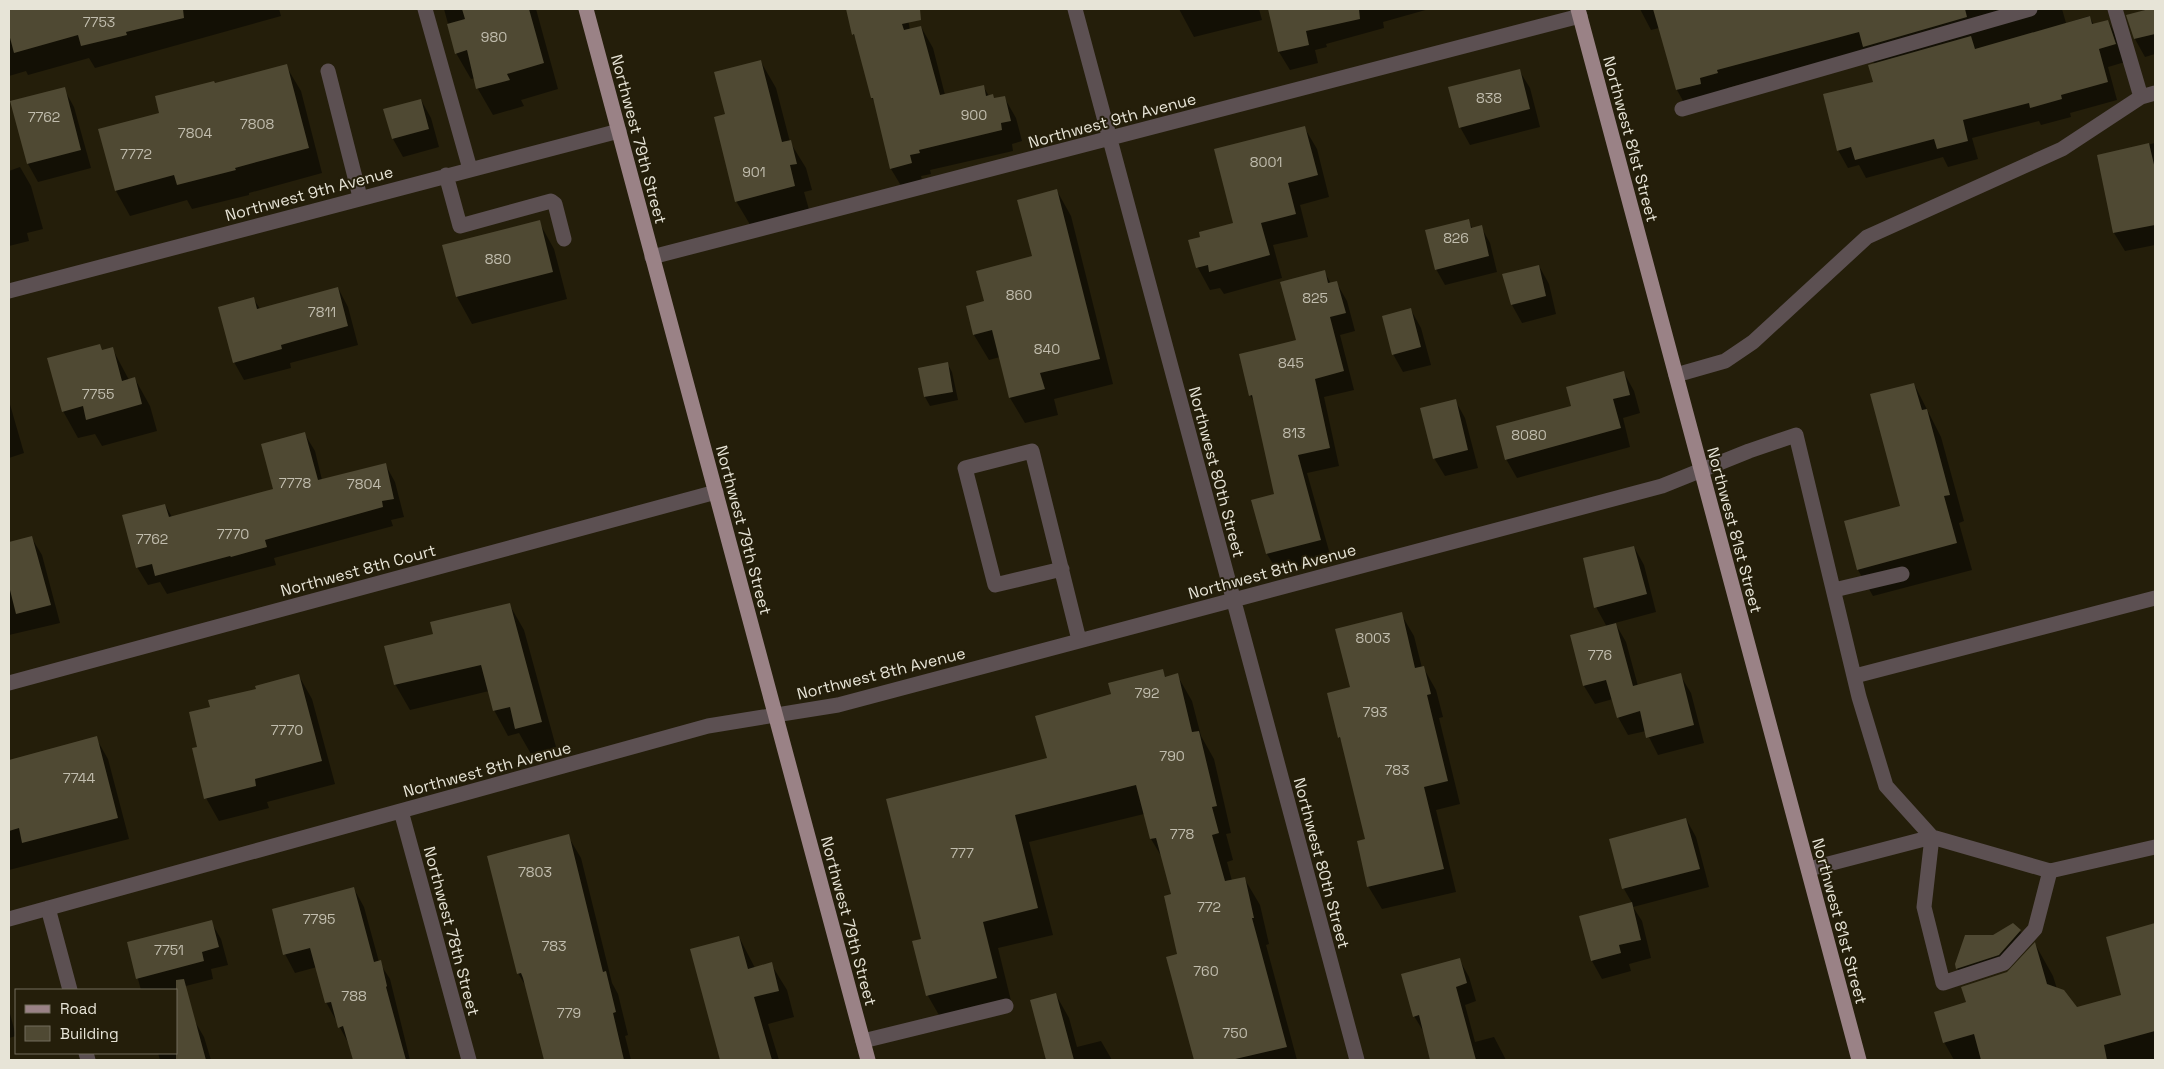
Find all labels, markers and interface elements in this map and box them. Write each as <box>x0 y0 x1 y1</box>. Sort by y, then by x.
house number: 7753 <box>83 13 115 31</box>
house number: 980 <box>481 28 507 46</box>
street label: Northwest 79th Street <box>606 52 671 226</box>
street label: Northwest 81st Street <box>1598 54 1663 224</box>
street label: Northwest 9th Avenue <box>1026 88 1198 153</box>
house number: 838 <box>1476 89 1502 107</box>
house number: 900 <box>961 106 987 124</box>
house number: 7762 <box>28 108 60 126</box>
house number: 7808 <box>240 115 274 133</box>
house number: 7804 <box>178 124 212 142</box>
house number: 7772 <box>120 145 152 163</box>
house number: 8001 <box>1250 153 1282 171</box>
street label: Northwest 9th Avenue <box>223 161 395 226</box>
house number: 901 <box>742 163 766 181</box>
house number: 826 <box>1443 229 1469 247</box>
house number: 880 <box>485 250 511 268</box>
house number: 860 <box>1006 286 1032 304</box>
house number: 825 <box>1302 289 1328 307</box>
house number: 7811 <box>308 303 336 321</box>
house number: 840 <box>1034 340 1060 358</box>
house number: 845 <box>1278 354 1304 372</box>
street label: Northwest 80th Street <box>1184 384 1249 560</box>
house number: 7755 <box>82 385 114 403</box>
house number: 813 <box>1282 424 1306 442</box>
house number: 8080 <box>1511 426 1547 444</box>
street label: Northwest 79th Street <box>711 443 776 617</box>
street label: Northwest 81st Street <box>1702 445 1767 615</box>
house number: 7778 <box>279 474 311 492</box>
house number: 7804 <box>347 475 381 493</box>
house number: 7770 <box>217 525 249 543</box>
house number: 7762 <box>136 530 168 548</box>
street label: Northwest 8th Avenue <box>1186 539 1358 604</box>
street label: Northwest 8th Court <box>278 540 438 601</box>
house number: 8003 <box>1355 629 1391 647</box>
street label: Northwest 8th Avenue <box>795 642 968 705</box>
house number: 776 <box>1588 646 1612 664</box>
house number: 792 <box>1135 684 1159 702</box>
house number: 793 <box>1363 703 1387 721</box>
house number: 7770 <box>271 721 303 739</box>
street label: Northwest 8th Avenue <box>401 737 573 802</box>
house number: 790 <box>1159 747 1185 765</box>
house number: 783 <box>1384 761 1410 779</box>
house number: 7744 <box>63 769 95 787</box>
street label: Northwest 80th Street <box>1289 775 1354 951</box>
house number: 778 <box>1170 825 1195 843</box>
street label: Northwest 79th Street <box>816 834 881 1008</box>
street label: Northwest 81st Street <box>1807 836 1872 1006</box>
street label: Northwest 78th Street <box>419 844 484 1018</box>
house number: 777 <box>950 844 974 862</box>
house number: 7803 <box>518 863 552 881</box>
house number: 772 <box>1197 898 1221 916</box>
house number: 7795 <box>303 910 335 928</box>
house number: 783 <box>541 937 567 955</box>
house number: 7751 <box>154 941 184 959</box>
house number: 760 <box>1193 962 1219 980</box>
house number: 788 <box>341 987 367 1005</box>
legend <box>15 989 178 1054</box>
text: Road <box>60 999 97 1018</box>
house number: 779 <box>557 1004 581 1022</box>
text: Building <box>60 1024 119 1043</box>
house number: 750 <box>1222 1024 1248 1042</box>

